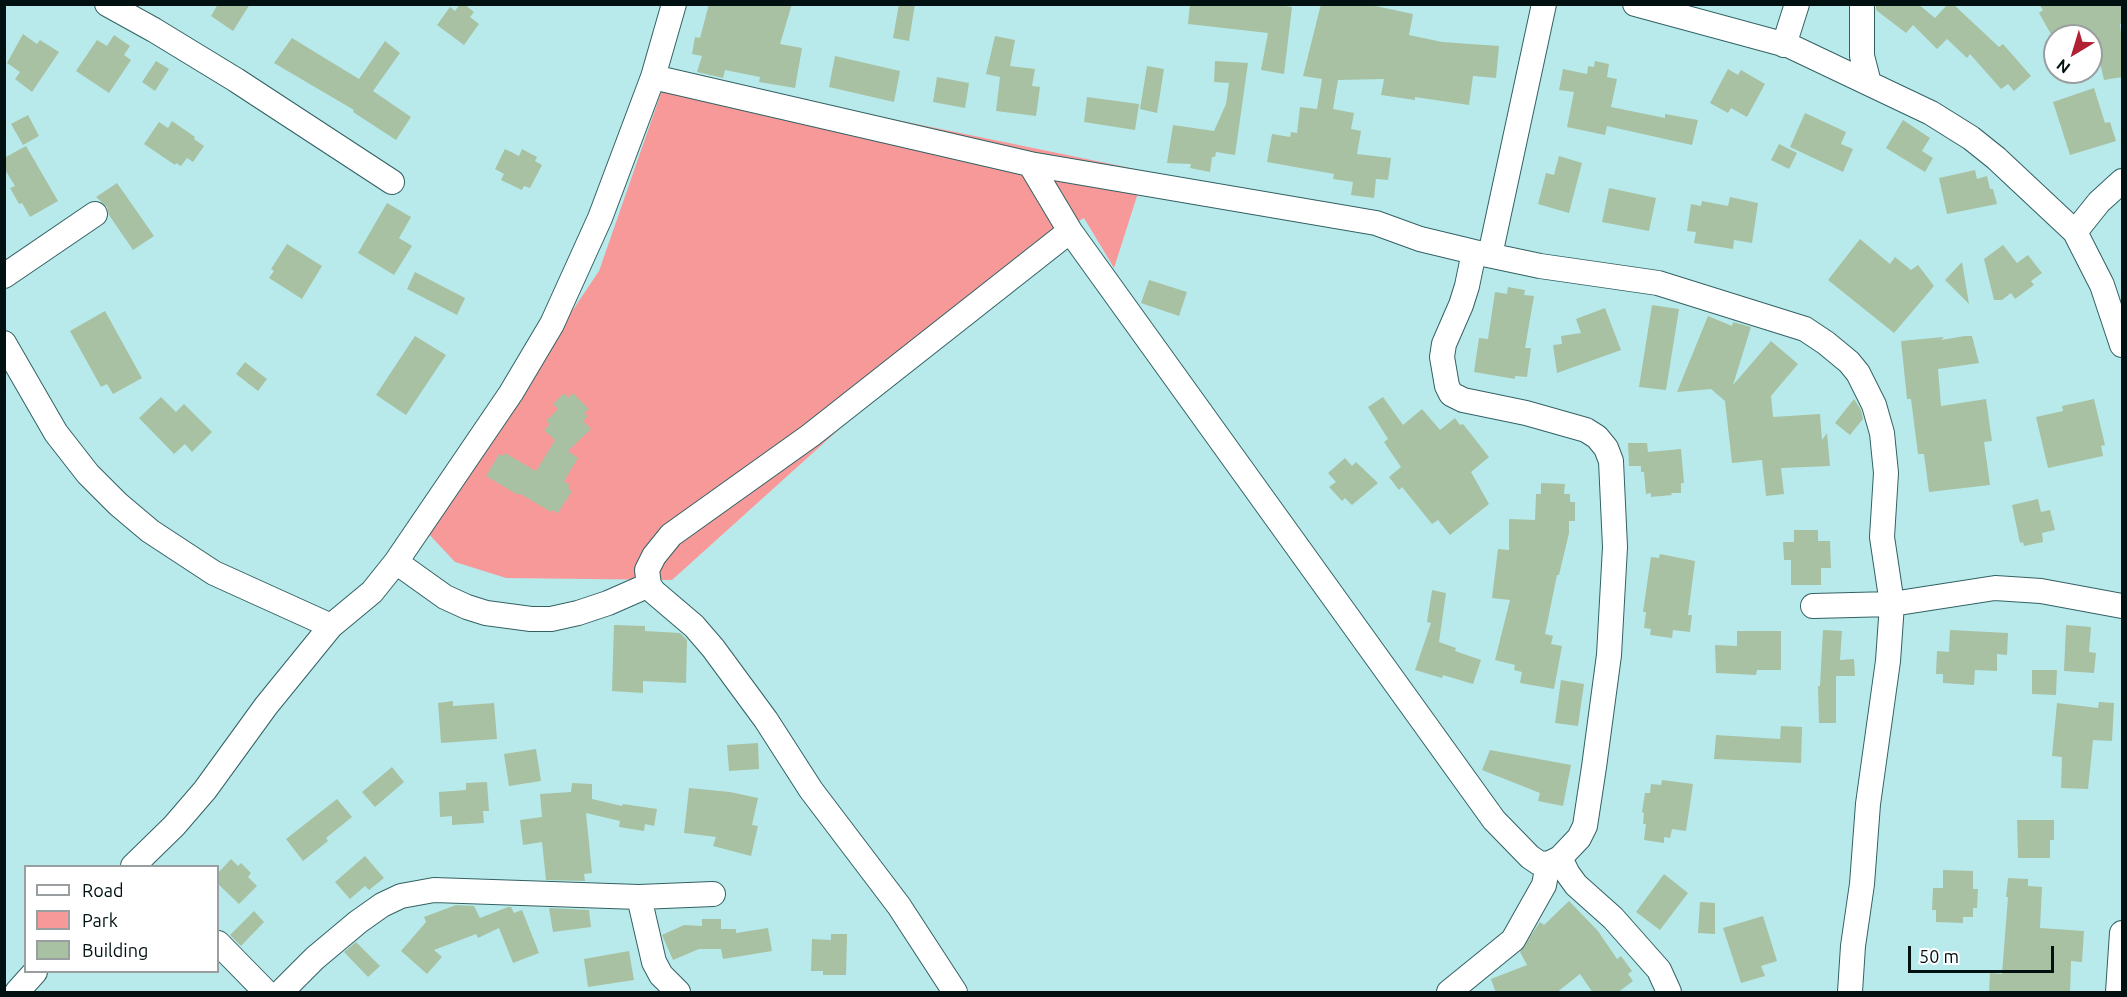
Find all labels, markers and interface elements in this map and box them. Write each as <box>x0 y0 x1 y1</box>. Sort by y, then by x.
north arrow <box>2043 24 2103 84</box>
text: N <box>2053 56 2073 77</box>
legend <box>24 865 219 973</box>
text: Road <box>82 880 124 900</box>
text: Park <box>82 910 118 930</box>
scale bar <box>1911 934 2056 972</box>
text: Building <box>82 940 148 960</box>
text: 50 m <box>1919 946 1959 966</box>

